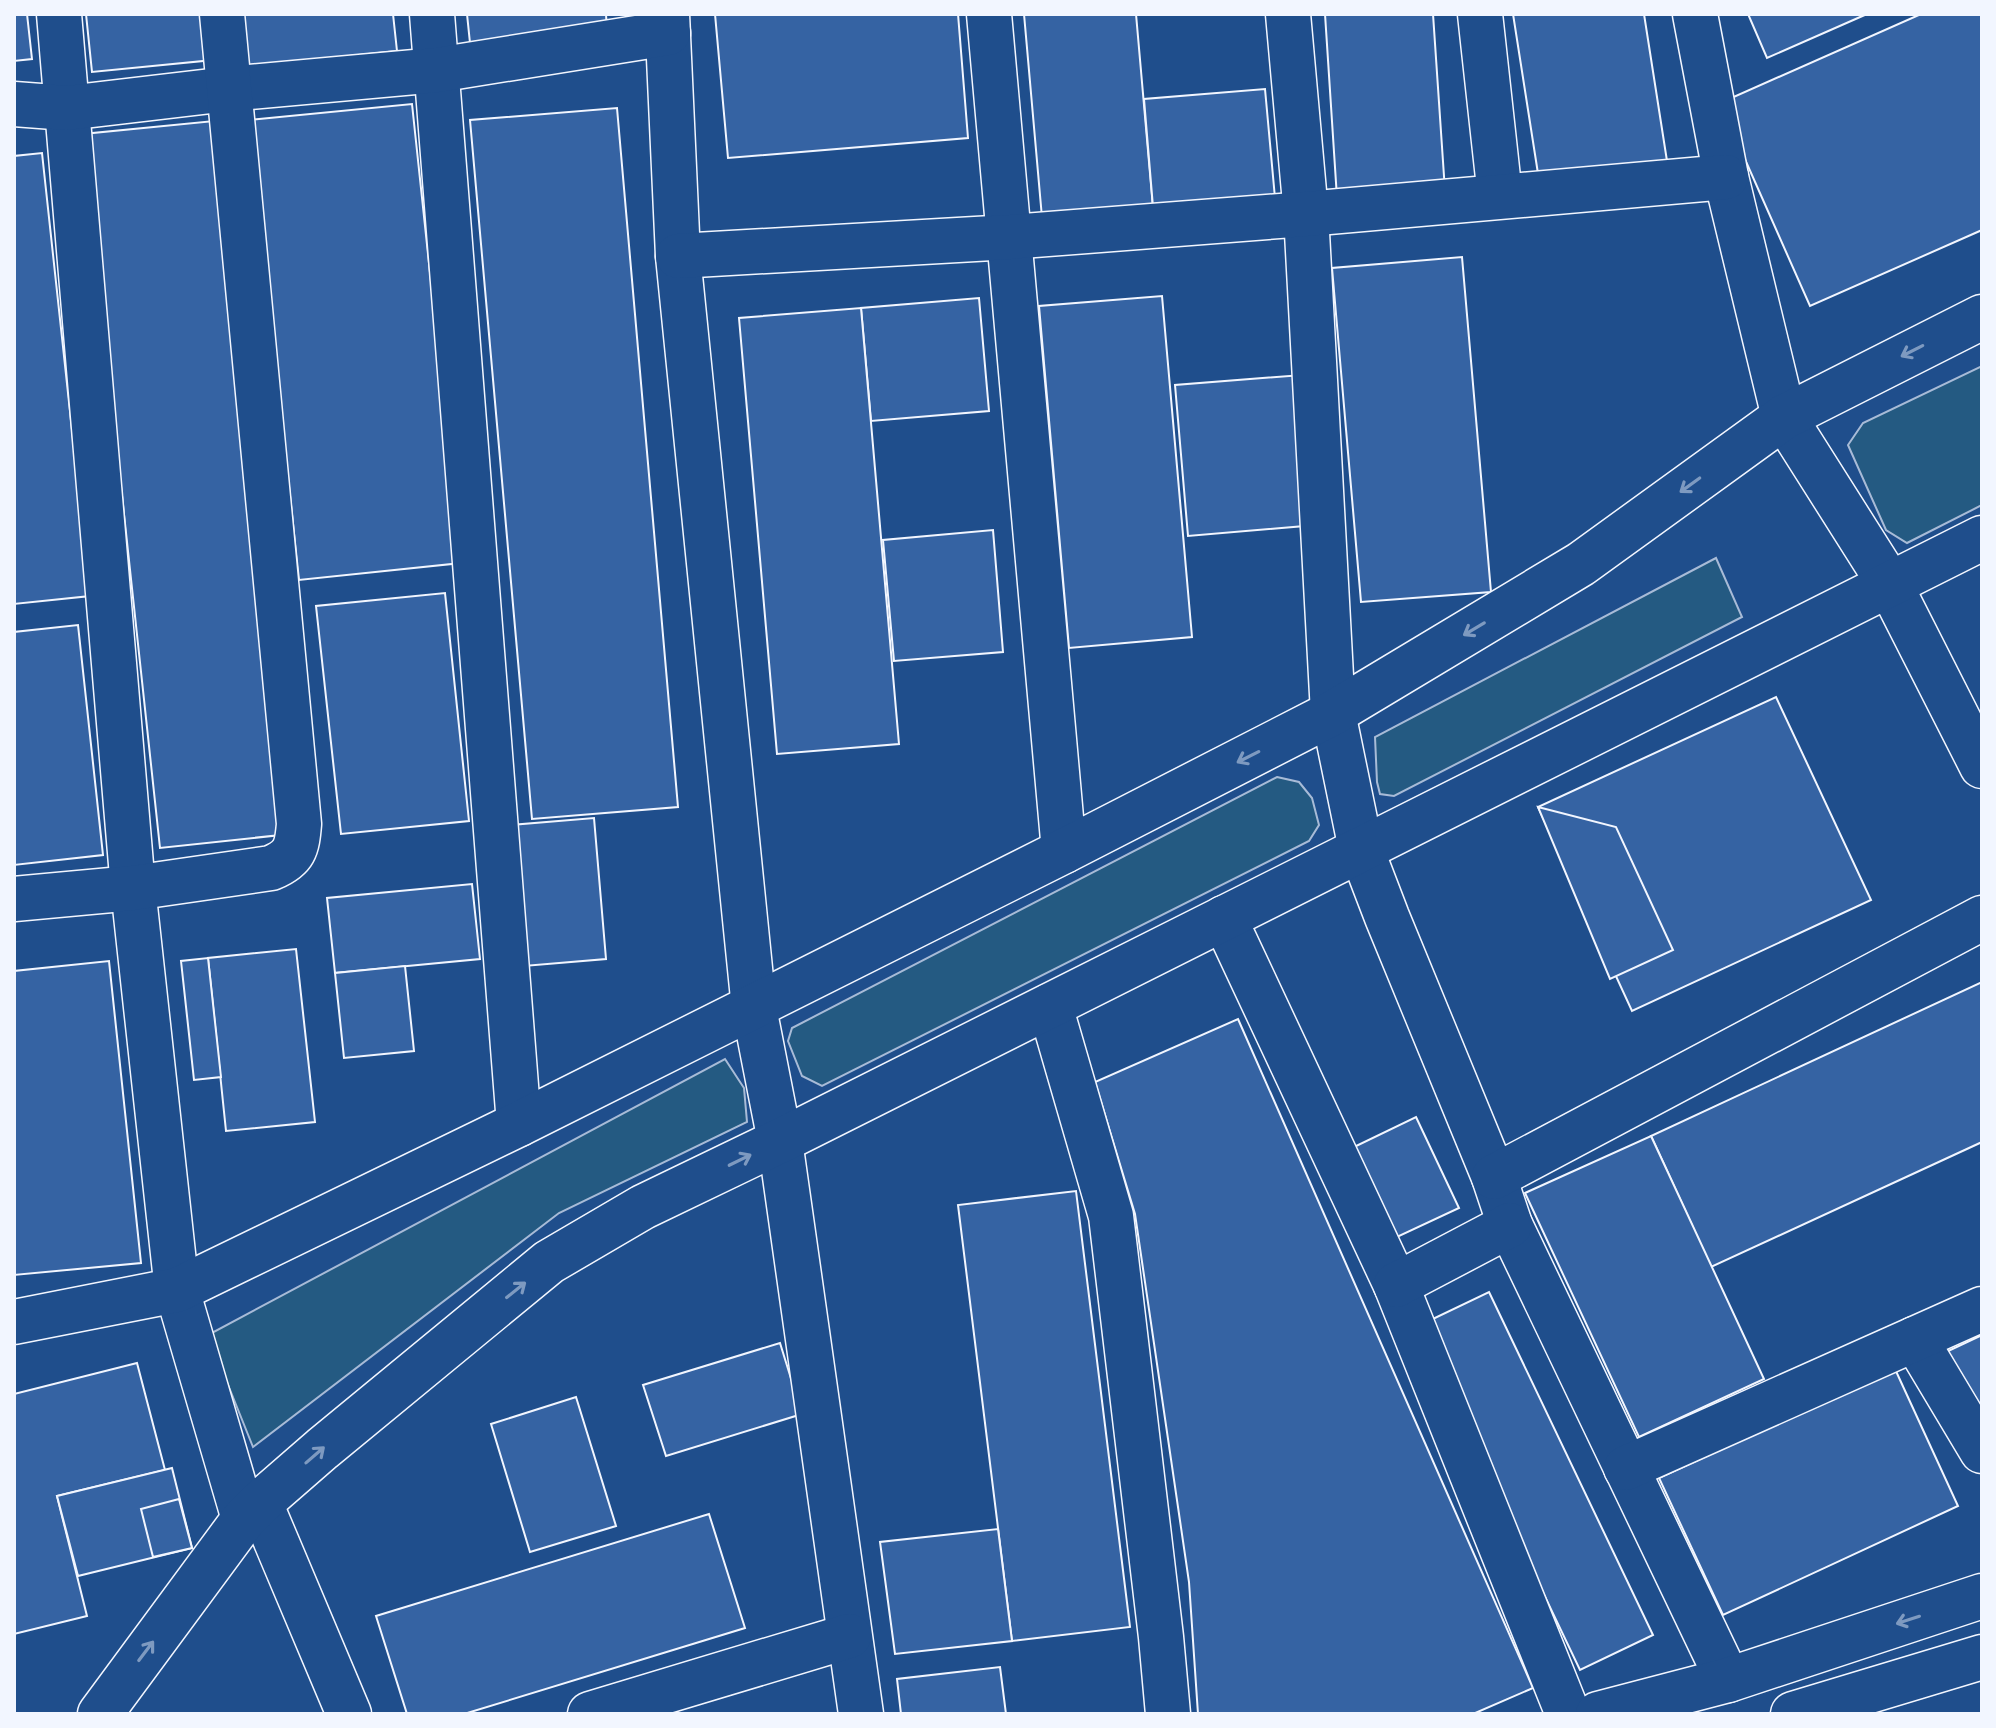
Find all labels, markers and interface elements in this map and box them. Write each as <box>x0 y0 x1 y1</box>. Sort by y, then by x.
one-way arrow <box>1901 344 1925 360</box>
one-way arrow <box>1680 476 1701 493</box>
one-way arrow <box>1463 621 1486 637</box>
one-way arrow <box>1236 750 1260 765</box>
one-way arrow <box>728 1152 752 1168</box>
one-way arrow <box>505 1281 526 1299</box>
one-way arrow <box>304 1446 325 1464</box>
one-way arrow <box>1896 1614 1921 1629</box>
one-way arrow <box>138 1641 154 1663</box>

